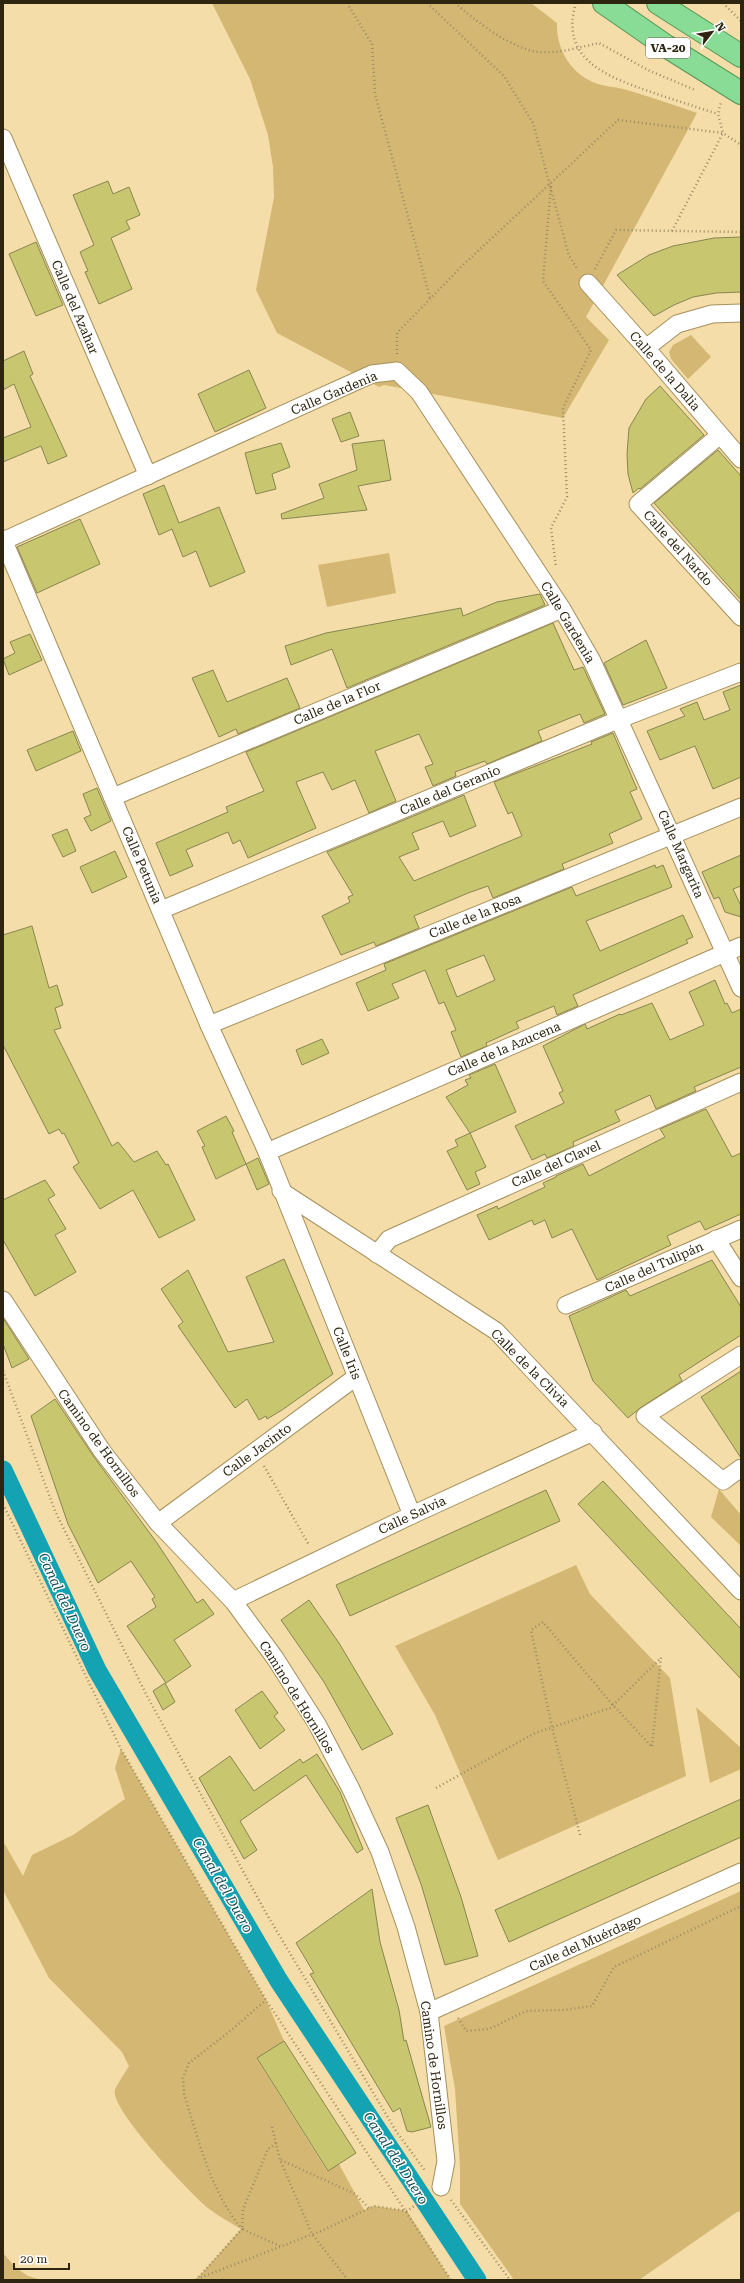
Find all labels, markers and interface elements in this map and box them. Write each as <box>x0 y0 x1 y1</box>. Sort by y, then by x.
north arrow <box>692 12 732 52</box>
text: N <box>712 20 728 35</box>
road number: VA-20 <box>646 38 690 58</box>
street label: Calle del Azahar <box>48 258 102 357</box>
street label: Calle de la Dalia <box>626 328 704 414</box>
street label: Calle Gardenia <box>289 368 379 418</box>
street label: Calle del Nardo <box>640 507 716 589</box>
street label: Calle Gardenia <box>538 579 598 665</box>
street label: Calle de la Flor <box>291 678 383 728</box>
street label: Calle del Geranio <box>397 762 503 818</box>
street label: Calle Margarita <box>655 808 707 900</box>
street label: Calle Petunia <box>119 824 165 906</box>
street label: Calle de la Rosa <box>427 891 523 941</box>
street label: Calle de la Azucena <box>445 1018 563 1080</box>
street label: Calle del Clavel <box>509 1138 603 1190</box>
street label: Calle del Tulipán <box>602 1238 706 1295</box>
street label: Calle Iris <box>330 1324 364 1382</box>
street label: Calle de la Clivia <box>488 1326 572 1410</box>
street label: Camino de Hornillos <box>55 1386 143 1500</box>
street label: Calle Jacinto <box>220 1420 294 1480</box>
street label: Calle Salvia <box>376 1493 448 1537</box>
water label: Canal del Duero <box>35 1550 95 1654</box>
street label: Camino de Hornillos <box>256 1638 338 1756</box>
water label: Canal del Duero <box>189 1835 257 1935</box>
street label: Calle del Muérdago <box>527 1912 643 1974</box>
street label: Camino de Hornillos <box>418 2000 450 2130</box>
water label: Canal del Duero <box>360 2109 432 2207</box>
scale bar <box>14 2245 69 2271</box>
text: 20 m <box>20 2252 47 2266</box>

